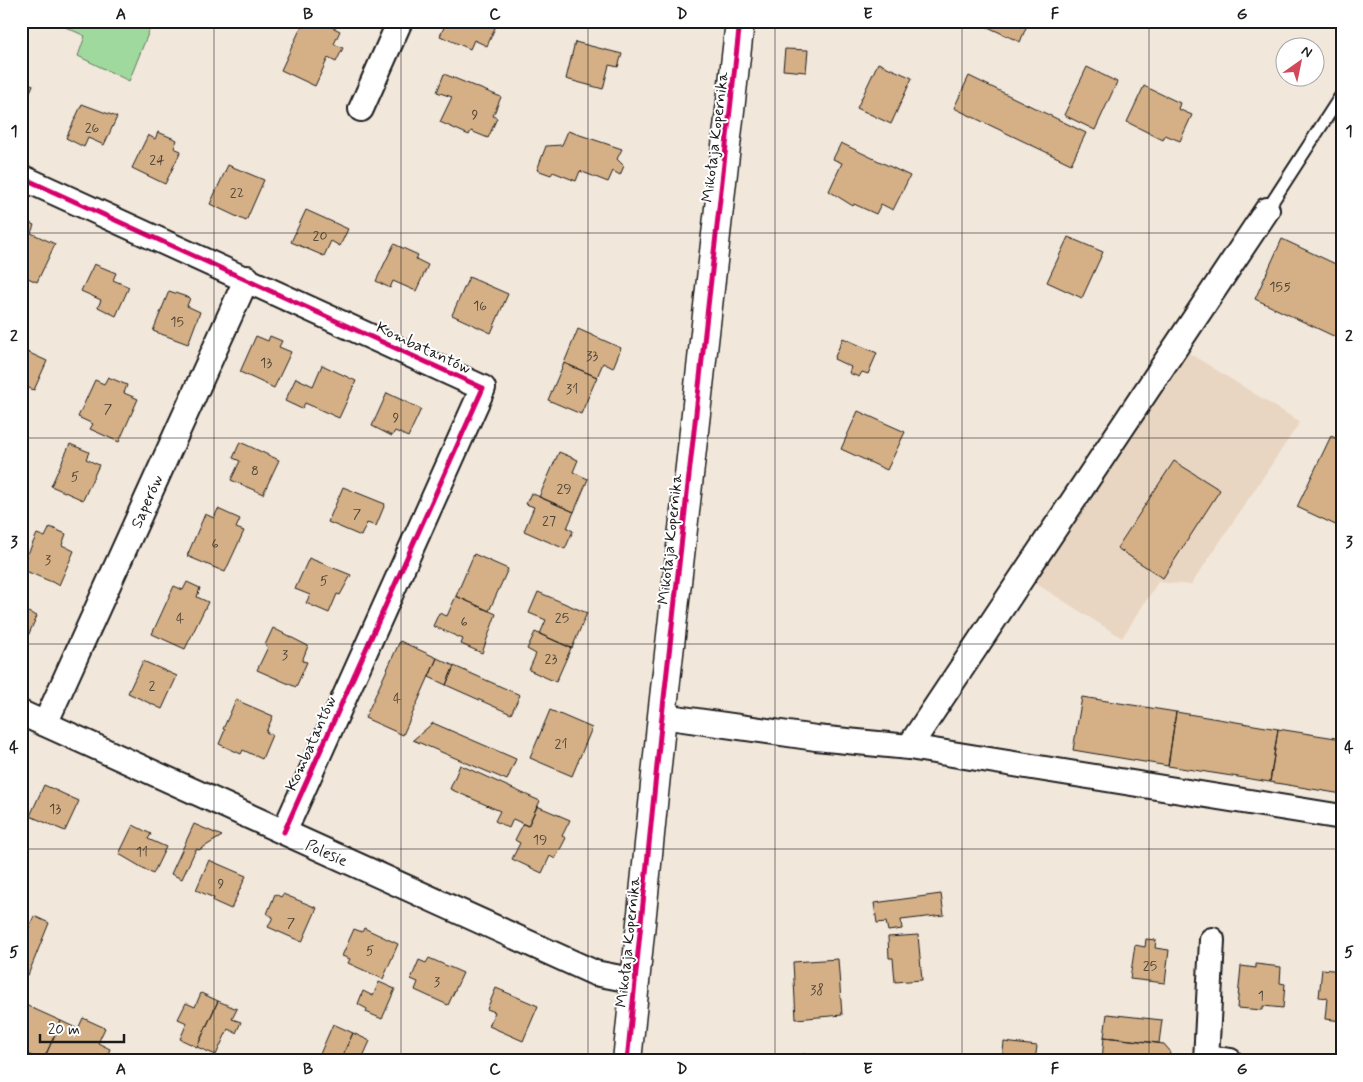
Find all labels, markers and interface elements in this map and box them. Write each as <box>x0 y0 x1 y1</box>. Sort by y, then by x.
text: A <box>116 4 126 25</box>
text: B <box>303 4 313 25</box>
text: C <box>489 4 501 25</box>
text: D <box>676 4 688 25</box>
text: E <box>863 4 873 25</box>
text: F <box>1051 4 1060 25</box>
text: G <box>1237 4 1248 25</box>
north arrow <box>1276 38 1326 88</box>
text: N <box>1298 42 1315 62</box>
street label: Mikołaja Kopernika <box>697 70 734 204</box>
house number: 9 <box>472 106 479 124</box>
house number: 26 <box>85 119 100 137</box>
text: 1 <box>10 121 18 142</box>
text: 1 <box>1345 121 1353 142</box>
house number: 24 <box>149 151 165 169</box>
house number: 22 <box>230 184 244 202</box>
house number: 20 <box>313 227 327 245</box>
house number: 155 <box>1269 278 1291 296</box>
house number: 16 <box>473 297 487 315</box>
house number: 15 <box>170 313 184 331</box>
street label: Kombatantów <box>373 317 474 379</box>
text: 2 <box>10 326 18 347</box>
text: 2 <box>1345 326 1353 347</box>
house number: 33 <box>586 347 598 365</box>
house number: 13 <box>260 354 272 372</box>
house number: 31 <box>566 380 578 398</box>
house number: 7 <box>104 400 113 418</box>
house number: 9 <box>393 409 400 427</box>
house number: 8 <box>251 462 259 480</box>
house number: 5 <box>71 468 79 486</box>
street label: Saperów <box>126 471 168 532</box>
street label: Mikołaja Kopernika <box>653 472 688 606</box>
house number: 29 <box>556 480 572 498</box>
house number: 7 <box>353 505 362 523</box>
house number: 27 <box>542 512 556 530</box>
text: 3 <box>10 532 18 553</box>
text: 3 <box>1345 532 1353 553</box>
house number: 6 <box>211 535 219 553</box>
house number: 3 <box>45 551 51 569</box>
house number: 5 <box>320 572 328 590</box>
house number: 25 <box>555 609 569 627</box>
house number: 4 <box>176 610 184 628</box>
house number: 6 <box>460 613 468 631</box>
house number: 3 <box>282 646 288 664</box>
house number: 23 <box>545 650 557 668</box>
house number: 2 <box>149 677 156 695</box>
house number: 4 <box>393 690 401 708</box>
street label: Kombatantów <box>281 693 342 795</box>
house number: 21 <box>555 735 567 753</box>
text: 4 <box>9 737 19 758</box>
text: 4 <box>1344 737 1354 758</box>
house number: 13 <box>49 800 61 818</box>
house number: 19 <box>533 831 547 849</box>
street label: Polesie <box>302 835 351 872</box>
house number: 11 <box>136 843 148 861</box>
house number: 9 <box>218 875 225 893</box>
street label: Mikołaja Kopernika <box>611 875 646 1009</box>
house number: 7 <box>287 914 296 932</box>
text: 5 <box>9 942 19 963</box>
house number: 5 <box>366 942 374 960</box>
text: 5 <box>1344 942 1354 963</box>
house number: 25 <box>1143 957 1157 975</box>
house number: 3 <box>434 973 440 991</box>
house number: 38 <box>810 981 824 999</box>
house number: 1 <box>1258 987 1264 1005</box>
scale bar <box>40 1012 124 1044</box>
text: 20 m <box>48 1020 80 1040</box>
text: A <box>116 1059 126 1080</box>
text: B <box>303 1059 313 1080</box>
text: C <box>489 1059 501 1080</box>
text: D <box>676 1059 688 1080</box>
text: E <box>863 1059 873 1080</box>
text: F <box>1051 1059 1060 1080</box>
text: G <box>1237 1059 1248 1080</box>

